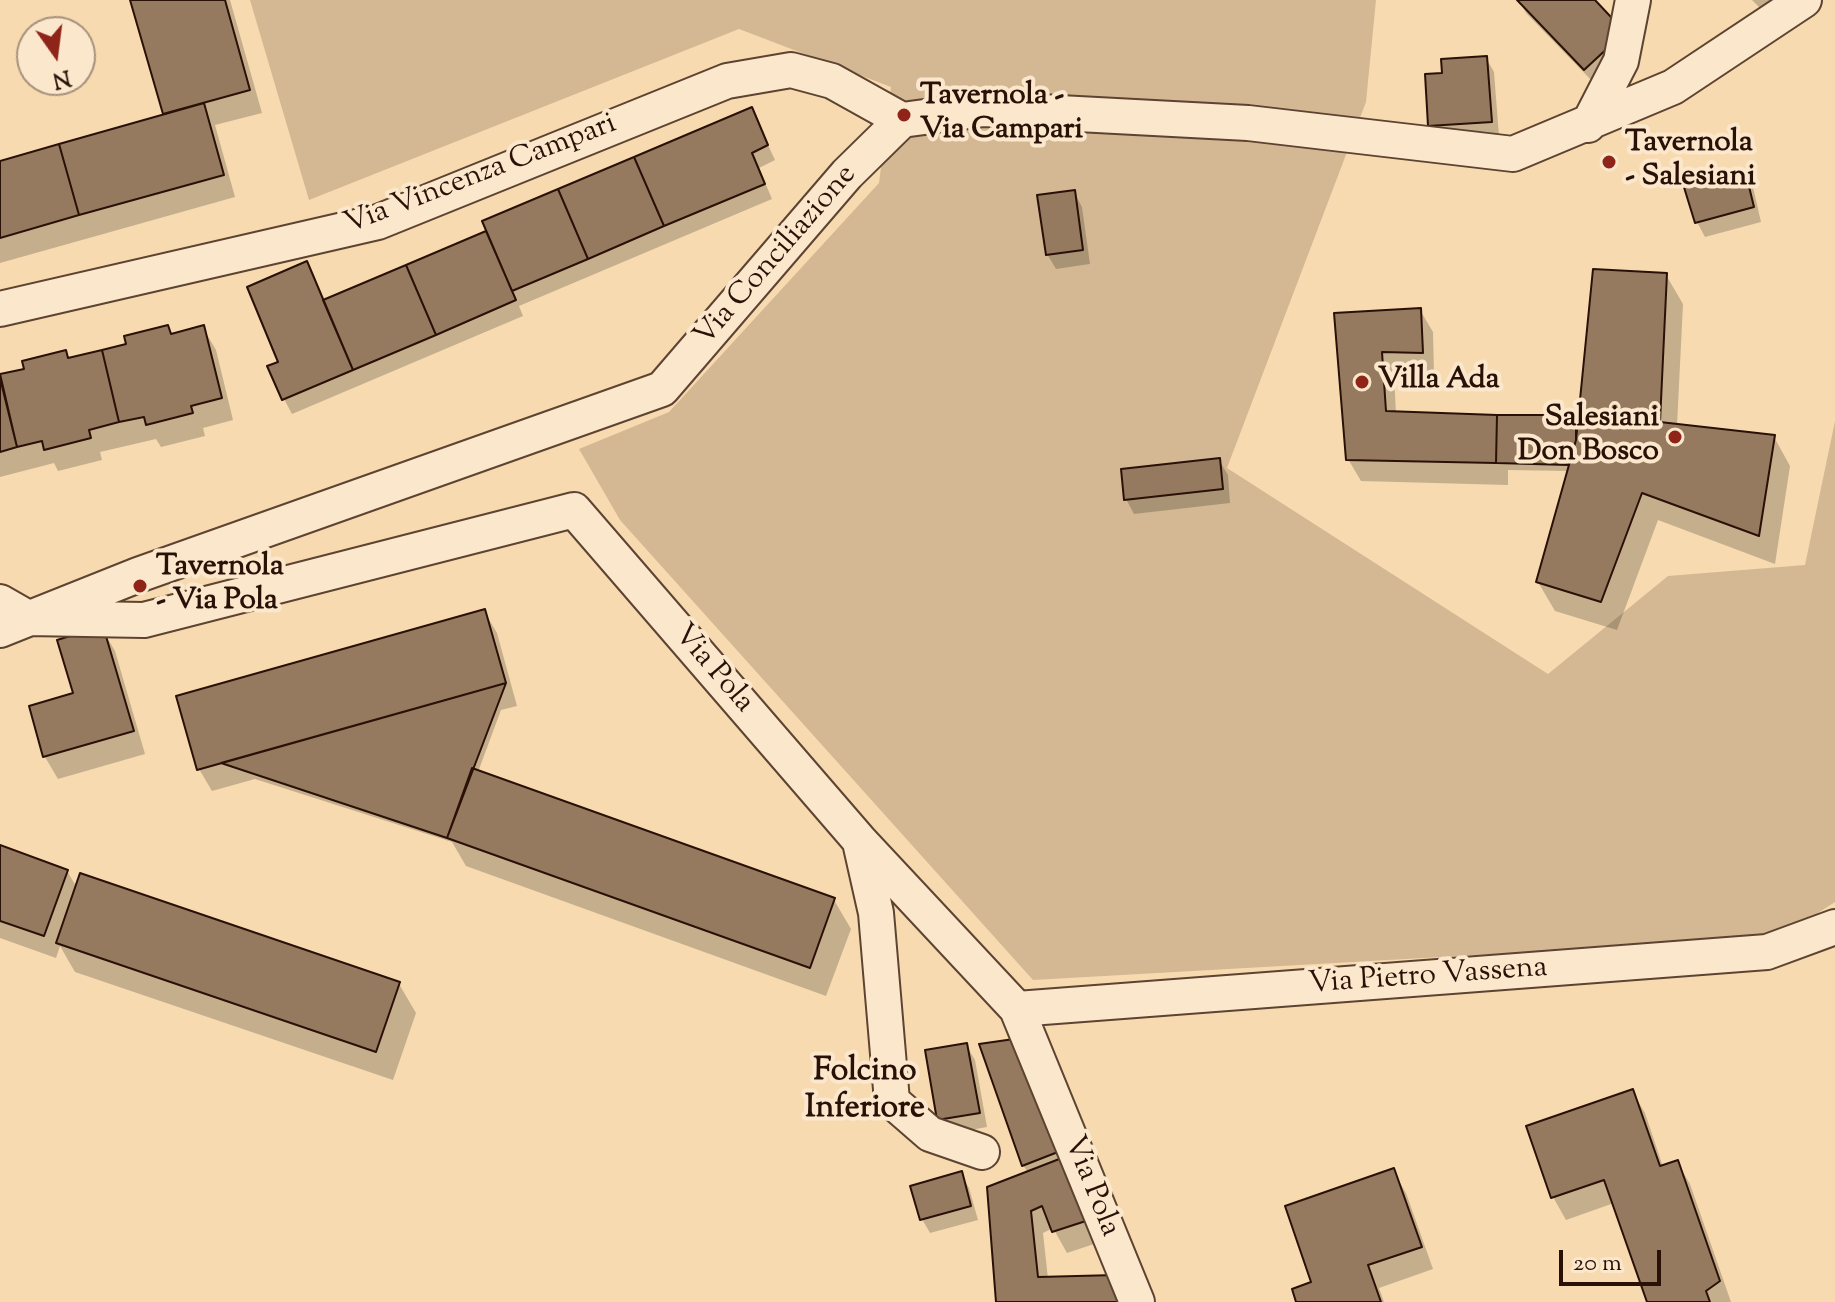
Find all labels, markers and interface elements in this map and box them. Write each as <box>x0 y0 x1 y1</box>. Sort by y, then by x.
north arrow <box>16 16 96 96</box>
text: N <box>49 60 74 95</box>
place label: Tavernola - Via Campari <box>920 80 1083 150</box>
marker: Tavernola - Via Campari <box>895 106 913 124</box>
street label: Via Vincenza Campari <box>340 108 622 244</box>
place label: Tavernola - Salesiani <box>1625 127 1756 198</box>
marker: Tavernola - Salesiani <box>1600 153 1618 171</box>
street label: Via Conciliazione <box>688 159 866 355</box>
place label: Villa Ada <box>1378 364 1500 400</box>
marker: Villa Ada <box>1353 373 1371 391</box>
place label: Salesiani Don Bosco <box>1518 402 1659 472</box>
marker: Salesiani Don Bosco <box>1666 428 1684 446</box>
place label: Tavernola - Via Pola <box>156 551 284 622</box>
marker: Tavernola - Via Pola <box>131 577 149 595</box>
street label: Via Pola <box>664 618 760 722</box>
street label: Via Pietro Vassena <box>1307 952 1549 1004</box>
district label: Folcino Inferiore <box>805 1055 925 1130</box>
street label: Via Pola <box>1054 1131 1126 1243</box>
scale bar <box>1563 1234 1665 1284</box>
text: 20 m <box>1573 1247 1622 1281</box>

